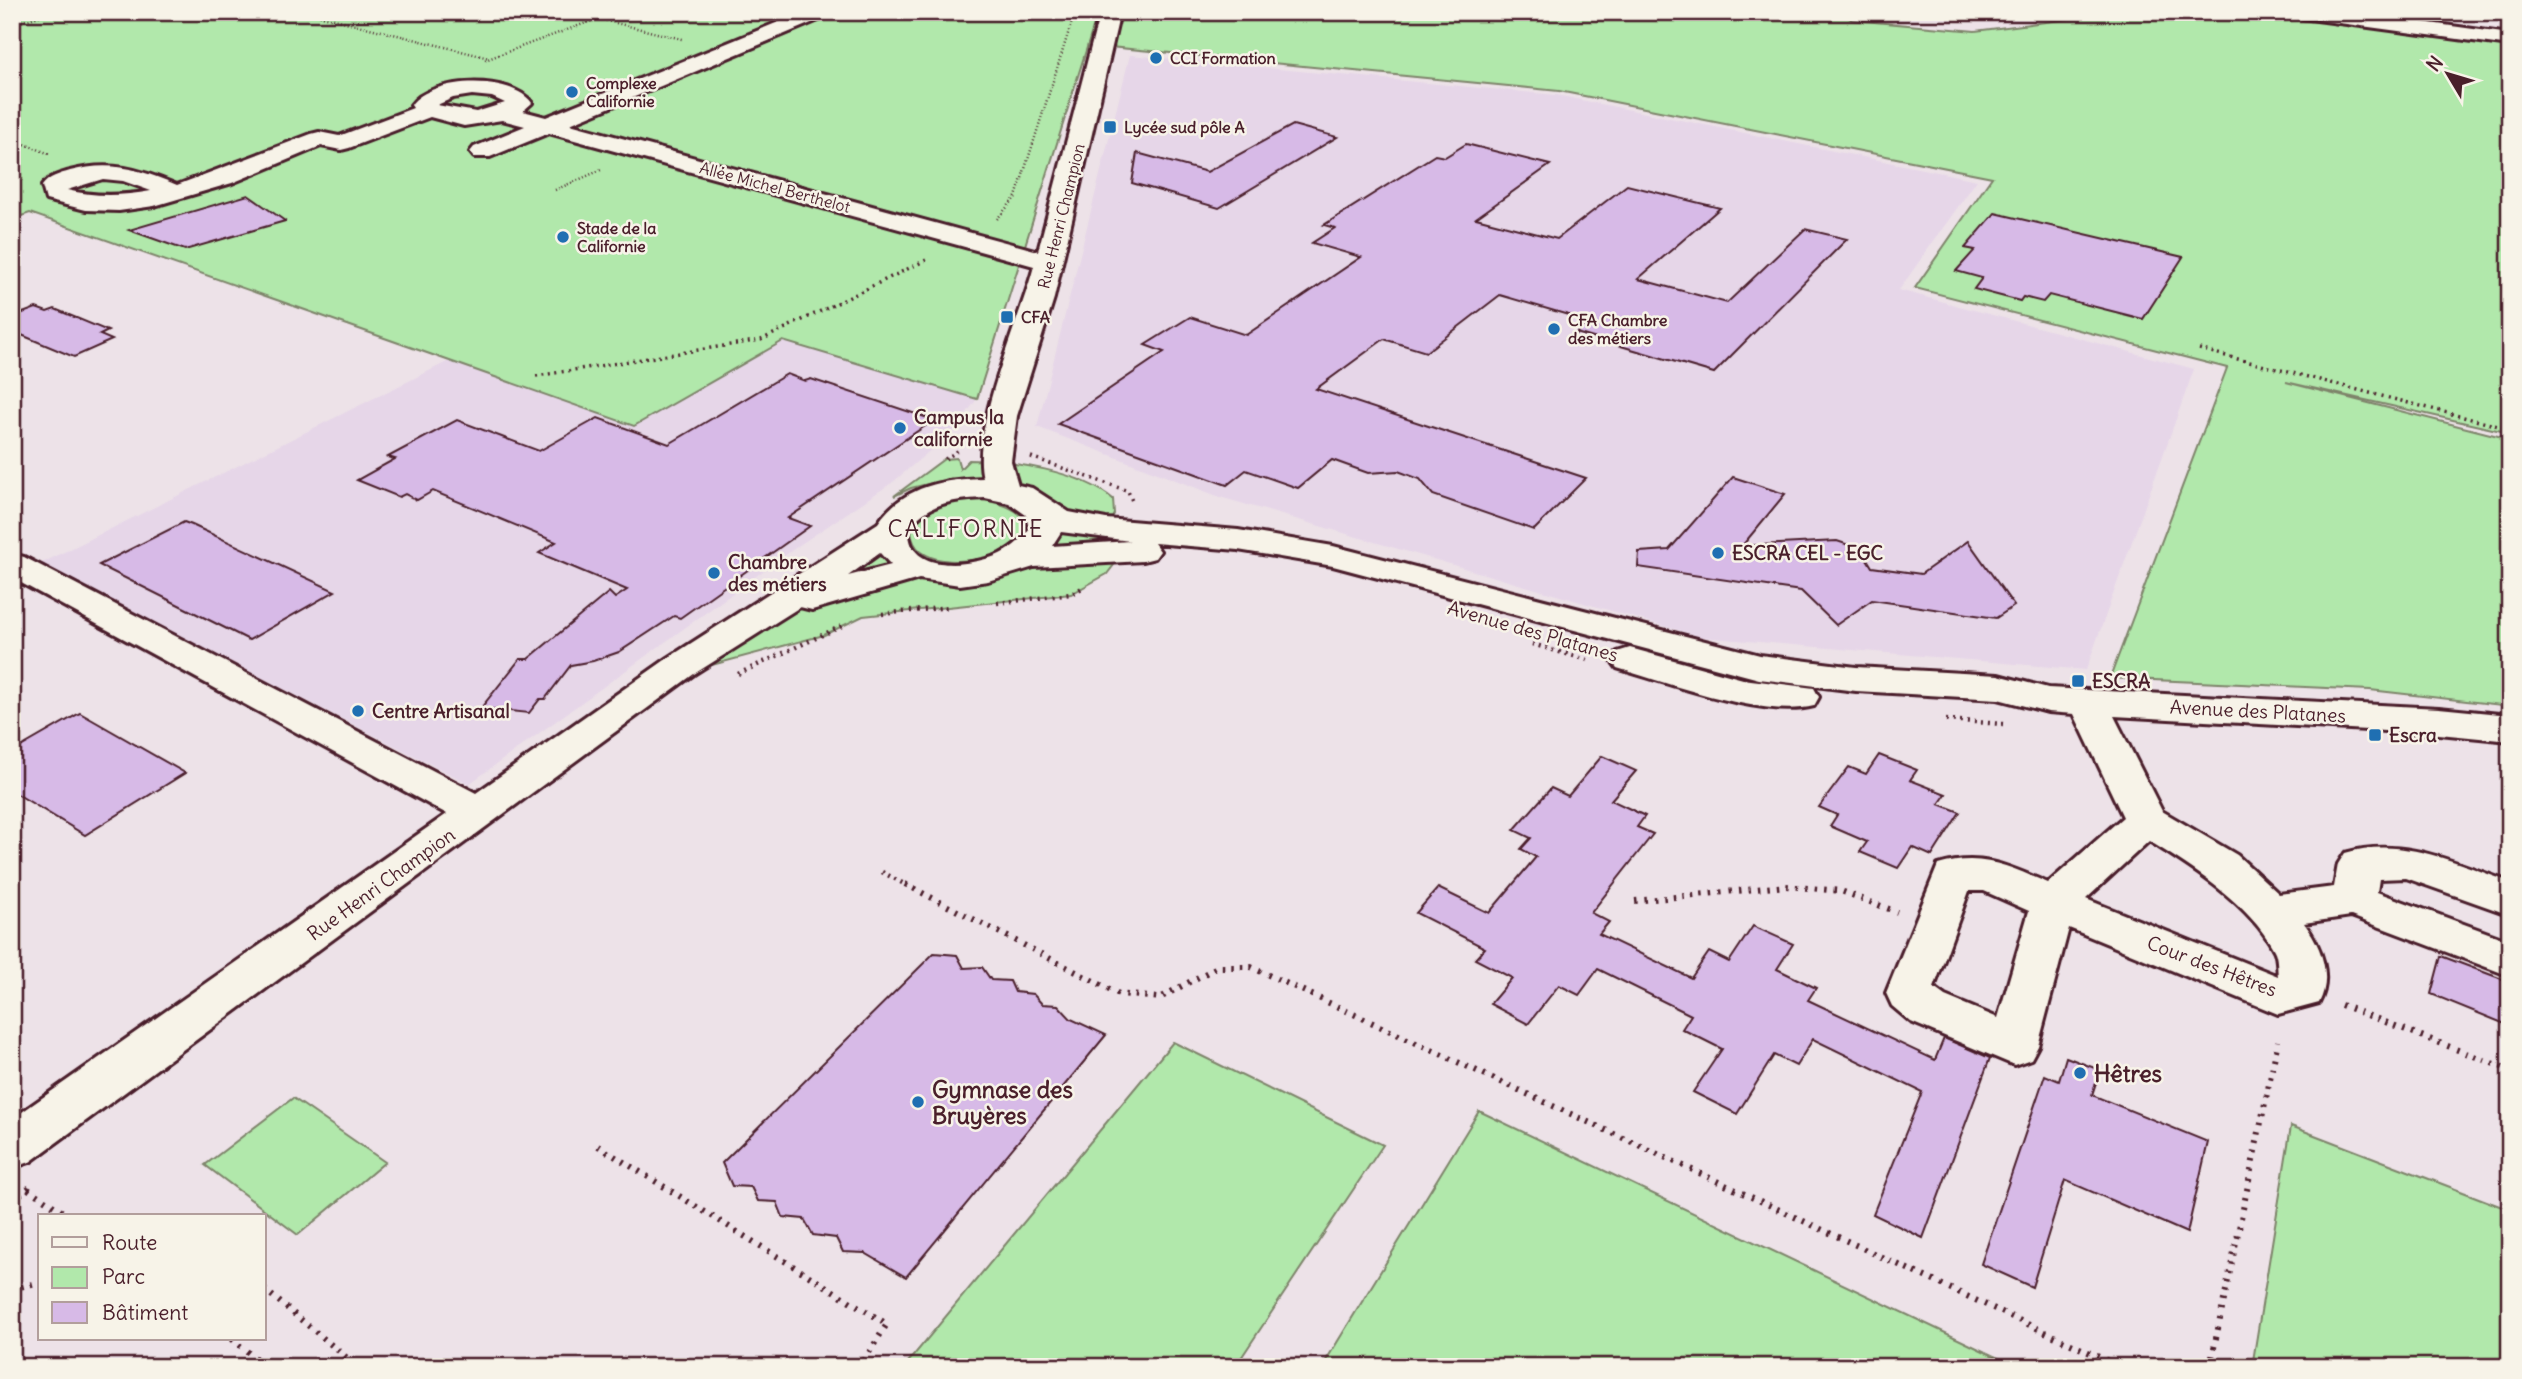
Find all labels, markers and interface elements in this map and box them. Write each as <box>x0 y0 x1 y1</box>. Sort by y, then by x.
north arrow <box>2414 38 2484 108</box>
place label: CCI Formation <box>1170 48 1276 68</box>
marker: CCI Formation <box>1148 50 1164 66</box>
text: N <box>2421 51 2448 76</box>
place label: Complexe Californie <box>586 73 657 111</box>
marker: Complexe Californie <box>564 84 580 100</box>
place label: Lycée sud pôle A <box>1124 117 1245 138</box>
marker: Lycée sud pôle A <box>1102 119 1118 135</box>
street label: Rue Henri Champion <box>1033 141 1089 291</box>
street label: Allée Michel Berthelot <box>697 157 853 217</box>
place label: Stade de la Californie <box>577 218 656 256</box>
marker: Stade de la Californie <box>555 229 571 245</box>
place label: CFA <box>1021 307 1050 327</box>
marker: CFA <box>999 309 1015 325</box>
place label: CFA Chambre des métiers <box>1568 310 1668 348</box>
marker: CFA Chambre des métiers <box>1546 321 1562 337</box>
place label: Campus la californie <box>914 405 1004 451</box>
marker: Campus la californie <box>892 420 908 436</box>
district label: CALIFORNIE <box>887 514 1045 543</box>
place label: ESCRA CEL - EGC <box>1732 541 1884 565</box>
marker: ESCRA CEL - EGC <box>1710 545 1726 561</box>
place label: Chambre des métiers <box>728 550 827 596</box>
marker: Chambre des métiers <box>706 565 722 581</box>
street label: Avenue des Platanes <box>1445 595 1621 667</box>
place label: ESCRA <box>2092 669 2150 693</box>
marker: ESCRA <box>2070 673 2086 689</box>
street label: Avenue des Platanes <box>2169 694 2347 728</box>
place label: Centre Artisanal <box>372 699 510 723</box>
marker: Centre Artisanal <box>350 703 366 719</box>
place label: Escra <box>2389 723 2437 747</box>
marker: Escra <box>2367 727 2383 743</box>
street label: Rue Henri Champion <box>302 822 460 946</box>
street label: Cour des Hêtres <box>2144 930 2280 1002</box>
place label: Hêtres <box>2094 1059 2162 1088</box>
marker: Hêtres <box>2072 1065 2088 1081</box>
place label: Gymnase des Bruyères <box>932 1075 1073 1130</box>
marker: Gymnase des Bruyères <box>910 1094 926 1110</box>
legend <box>38 1214 266 1340</box>
text: Route <box>102 1229 157 1256</box>
text: Parc <box>102 1263 145 1290</box>
text: Bâtiment <box>102 1299 188 1326</box>

